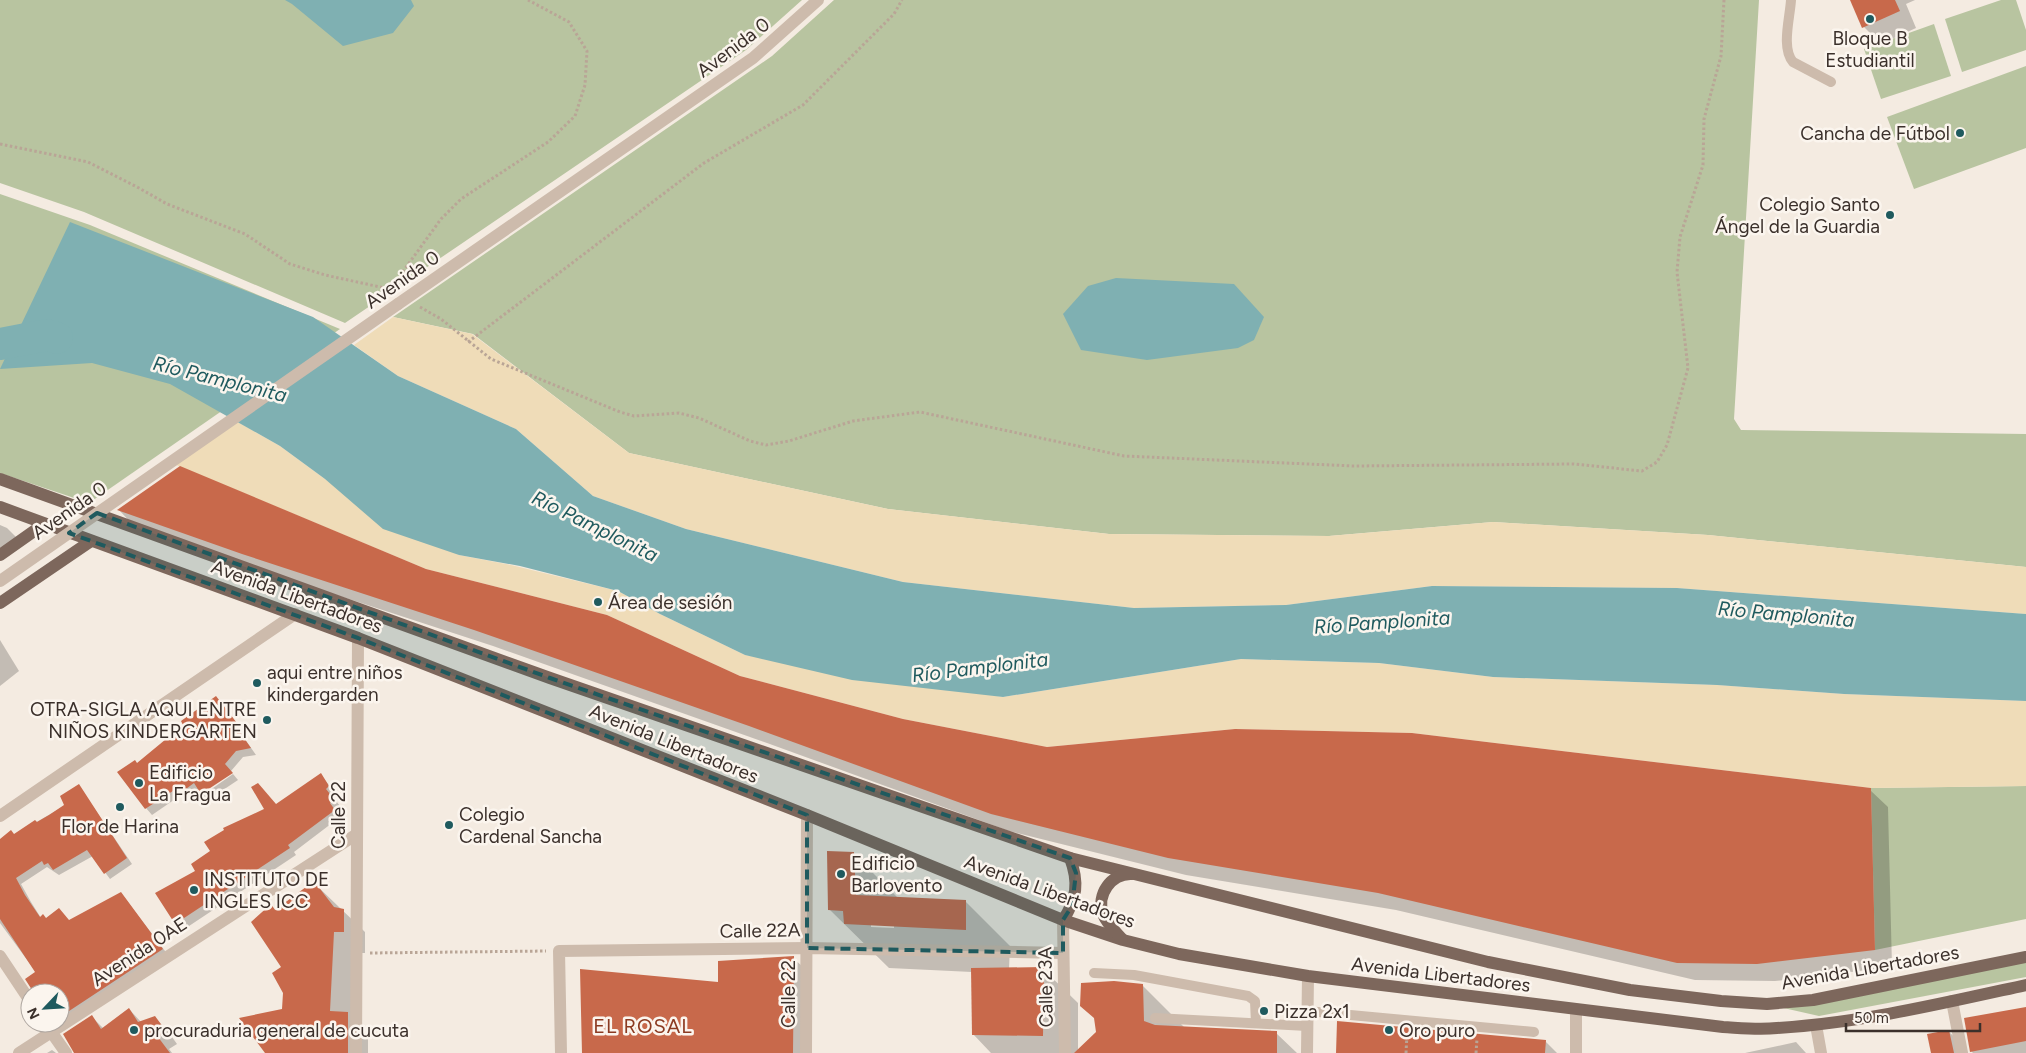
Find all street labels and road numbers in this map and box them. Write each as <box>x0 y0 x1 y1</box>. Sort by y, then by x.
street label: Avenida 0 <box>692 13 774 82</box>
street label: Avenida 0 <box>361 246 444 313</box>
street label: Avenida 0 <box>28 477 111 544</box>
street label: Avenida Libertadores <box>208 555 385 638</box>
street label: Avenida Libertadores <box>586 699 762 788</box>
street label: Calle 22 <box>327 781 350 849</box>
street label: Avenida Libertadores <box>961 850 1138 933</box>
street label: Avenida 0AE <box>87 912 191 991</box>
street label: Calle 22A <box>719 918 801 943</box>
street label: Avenida Libertadores <box>1779 941 1961 994</box>
street label: Calle 23A <box>1033 946 1058 1028</box>
street label: Avenida Libertadores <box>1350 952 1532 997</box>
street label: Calle 22 <box>777 960 800 1028</box>

